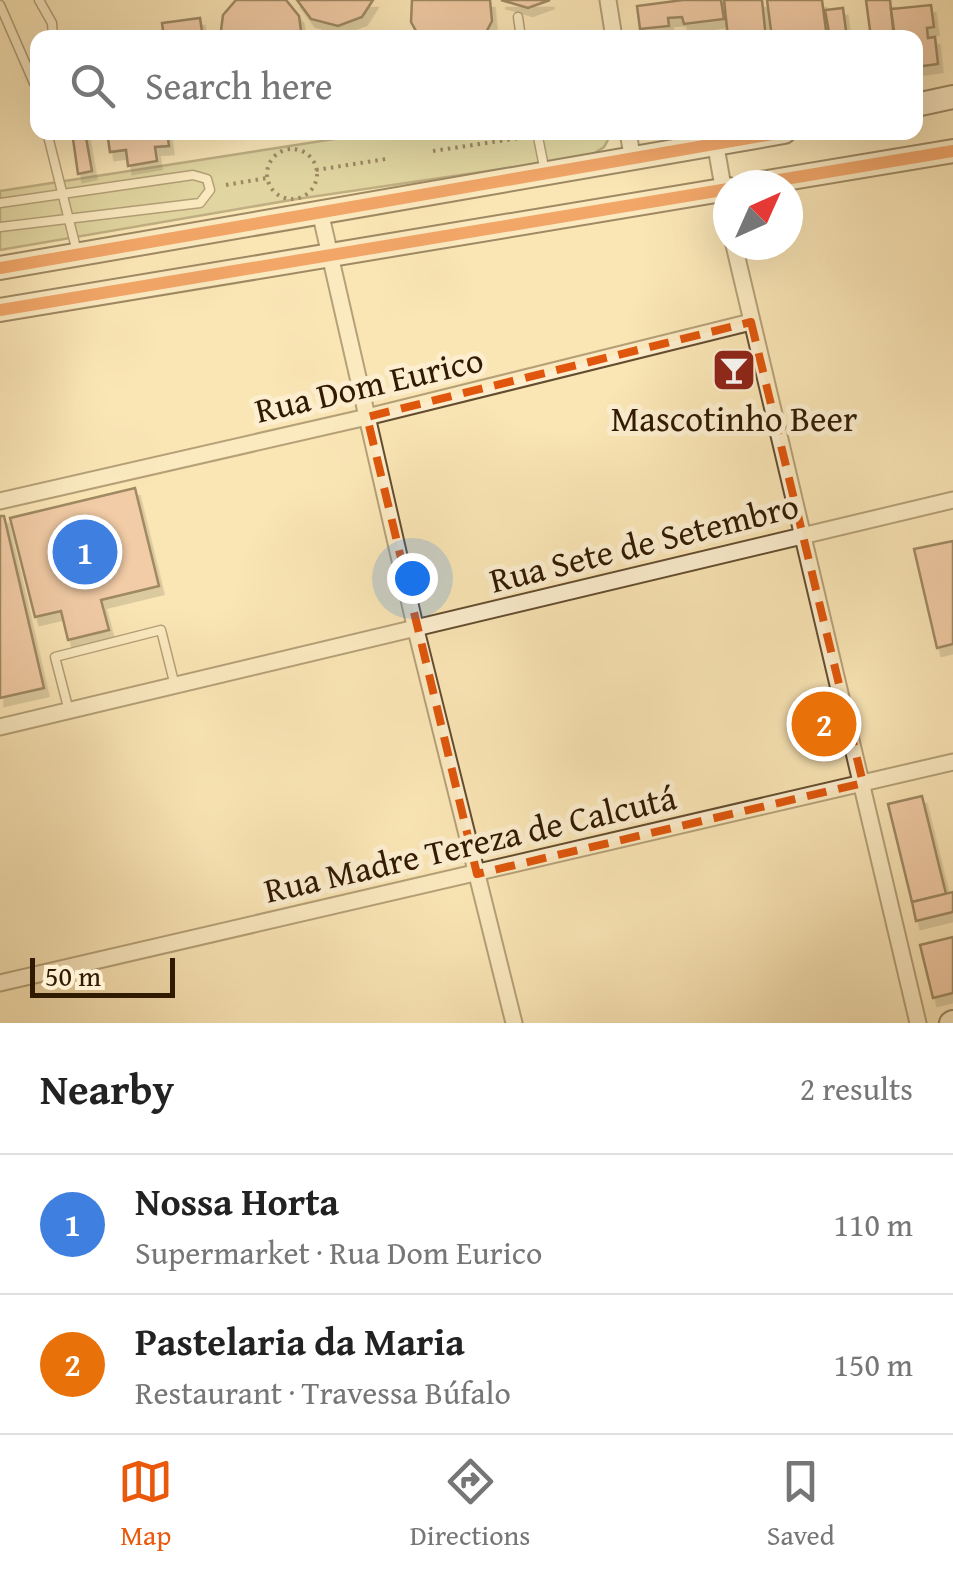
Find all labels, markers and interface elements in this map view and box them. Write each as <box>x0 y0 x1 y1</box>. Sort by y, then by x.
search box <box>30 30 923 140</box>
text: Search here <box>145 57 333 113</box>
icon: search <box>65 58 120 113</box>
north arrow <box>713 170 803 260</box>
street label: Rua Dom Eurico <box>250 333 488 436</box>
bar icon: Mascotinho Beer <box>711 347 757 393</box>
place label: Mascotinho Beer <box>611 393 857 444</box>
street label: Rua Sete de Setembro <box>484 479 804 606</box>
pin: 1 <box>52 514 118 590</box>
your location <box>387 553 438 604</box>
pin: 2 <box>792 686 856 762</box>
street label: Rua Madre Tereza de Calcutá <box>259 771 681 916</box>
scale bar <box>30 953 175 998</box>
text: 50 m <box>45 955 101 996</box>
text: Nearby <box>40 1058 174 1119</box>
text: 2 results <box>800 1065 913 1112</box>
text: Nossa Horta <box>135 1173 339 1229</box>
text: 1 <box>64 1201 81 1248</box>
text: 110 m <box>834 1201 913 1248</box>
text: Supermarket · Rua Dom Eurico <box>135 1229 542 1276</box>
text: Pastelaria da Maria <box>135 1313 465 1369</box>
text: 2 <box>64 1341 81 1388</box>
text: 150 m <box>834 1341 913 1388</box>
text: Restaurant · Travessa Búfalo <box>135 1369 511 1416</box>
tab: Map <box>118 1454 173 1555</box>
tab: Directions <box>410 1454 530 1555</box>
tab: Saved <box>767 1454 835 1555</box>

